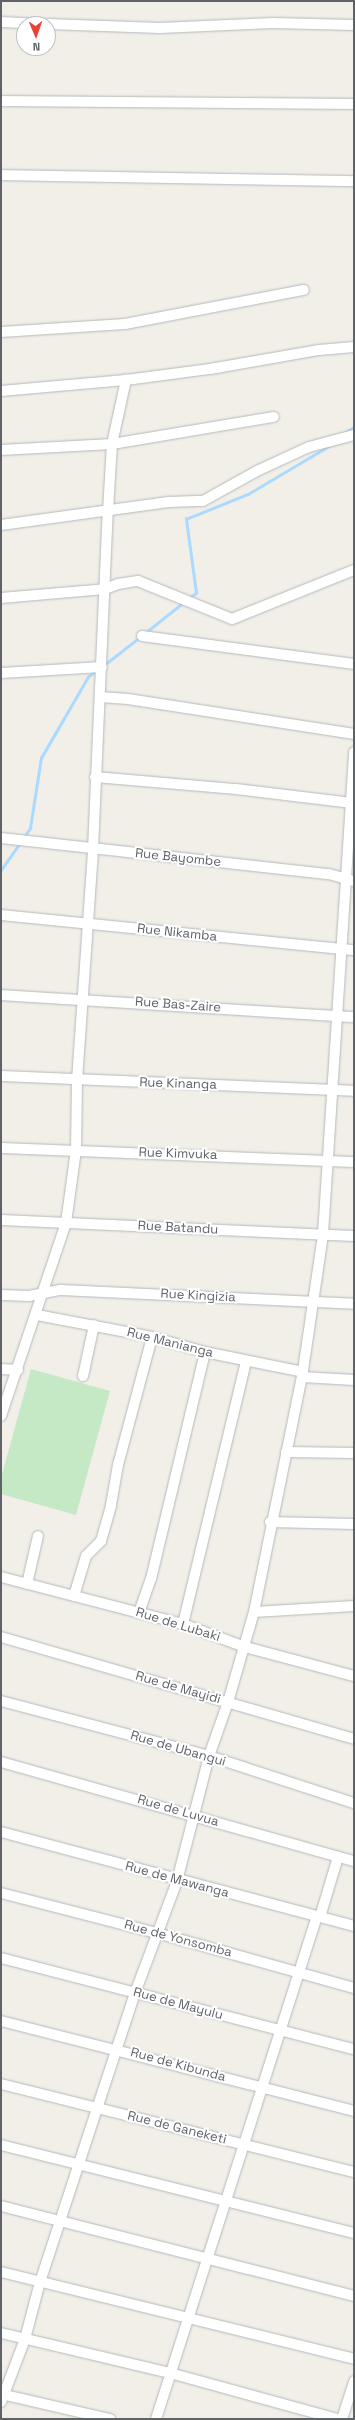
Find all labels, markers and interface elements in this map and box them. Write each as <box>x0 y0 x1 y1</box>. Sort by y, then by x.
north arrow <box>16 16 56 56</box>
text: N <box>32 40 40 54</box>
street label: Rue Bayombe <box>134 846 222 870</box>
street label: Rue Nikamba <box>136 921 218 945</box>
street label: Rue Bas-Zaire <box>135 994 221 1016</box>
street label: Rue Kinanga <box>139 1075 217 1093</box>
street label: Rue Kimvuka <box>138 1145 218 1163</box>
street label: Rue Batandu <box>137 1218 219 1238</box>
street label: Rue Kingizia <box>160 1286 236 1306</box>
street label: Rue Manianga <box>125 1325 215 1361</box>
street label: Rue de Lubaki <box>134 1605 222 1645</box>
street label: Rue de Mayidi <box>134 1668 222 1708</box>
street label: Rue de Ubangui <box>128 1728 228 1770</box>
street label: Rue de Luvua <box>135 1792 221 1830</box>
street label: Rue de Mawanga <box>123 1859 231 1901</box>
street label: Rue de Yonsomba <box>122 1917 234 1961</box>
street label: Rue de Mayulu <box>131 1985 225 2023</box>
street label: Rue de Kibunda <box>129 2045 227 2085</box>
street label: Rue de Ganeketi <box>126 2108 228 2148</box>

